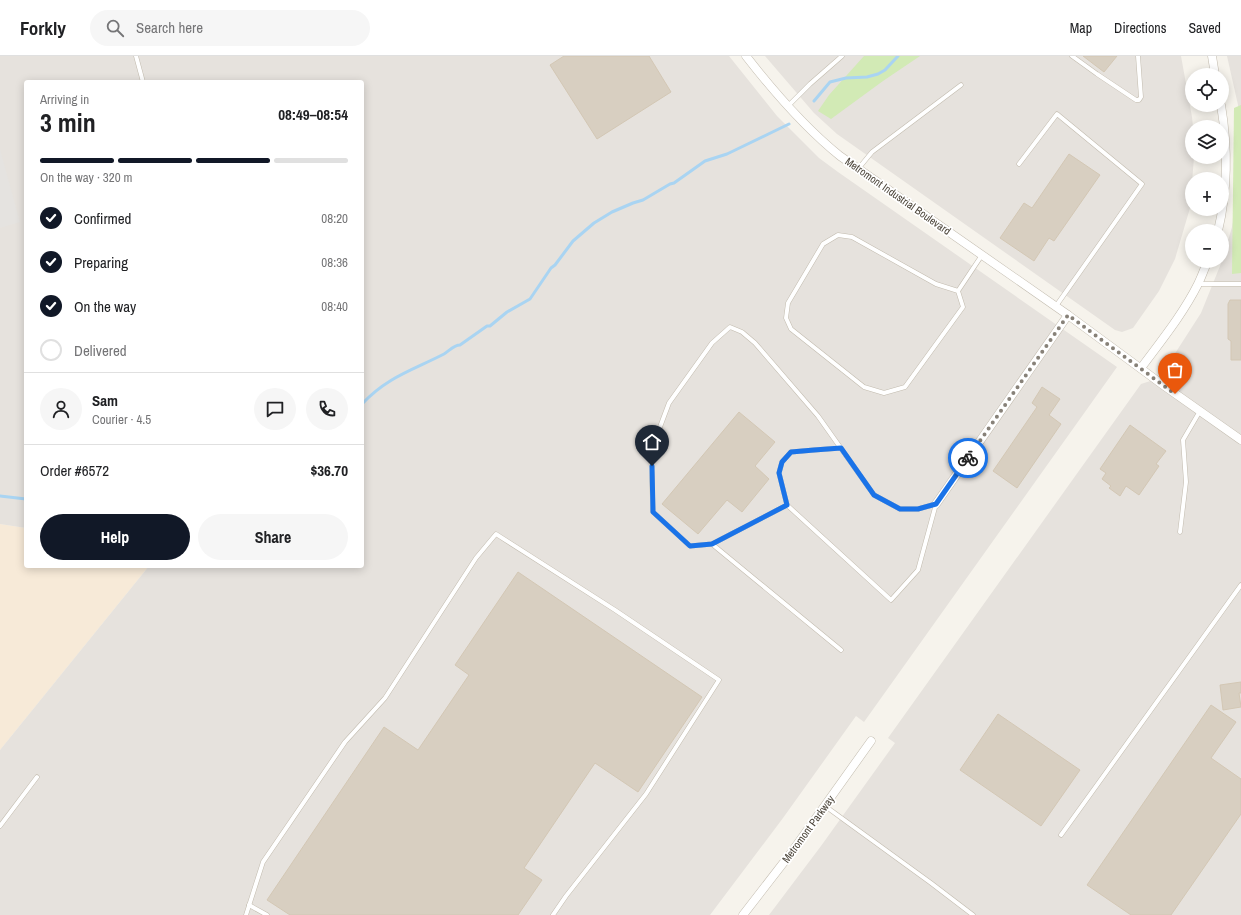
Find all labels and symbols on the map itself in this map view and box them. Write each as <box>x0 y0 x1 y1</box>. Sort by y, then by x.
street label: Metromont Industrial Boulevard <box>842 154 954 238</box>
pin <box>1158 353 1192 394</box>
pin <box>635 425 669 466</box>
courier <box>948 438 988 478</box>
street label: Metromont Parkway <box>779 792 838 866</box>

